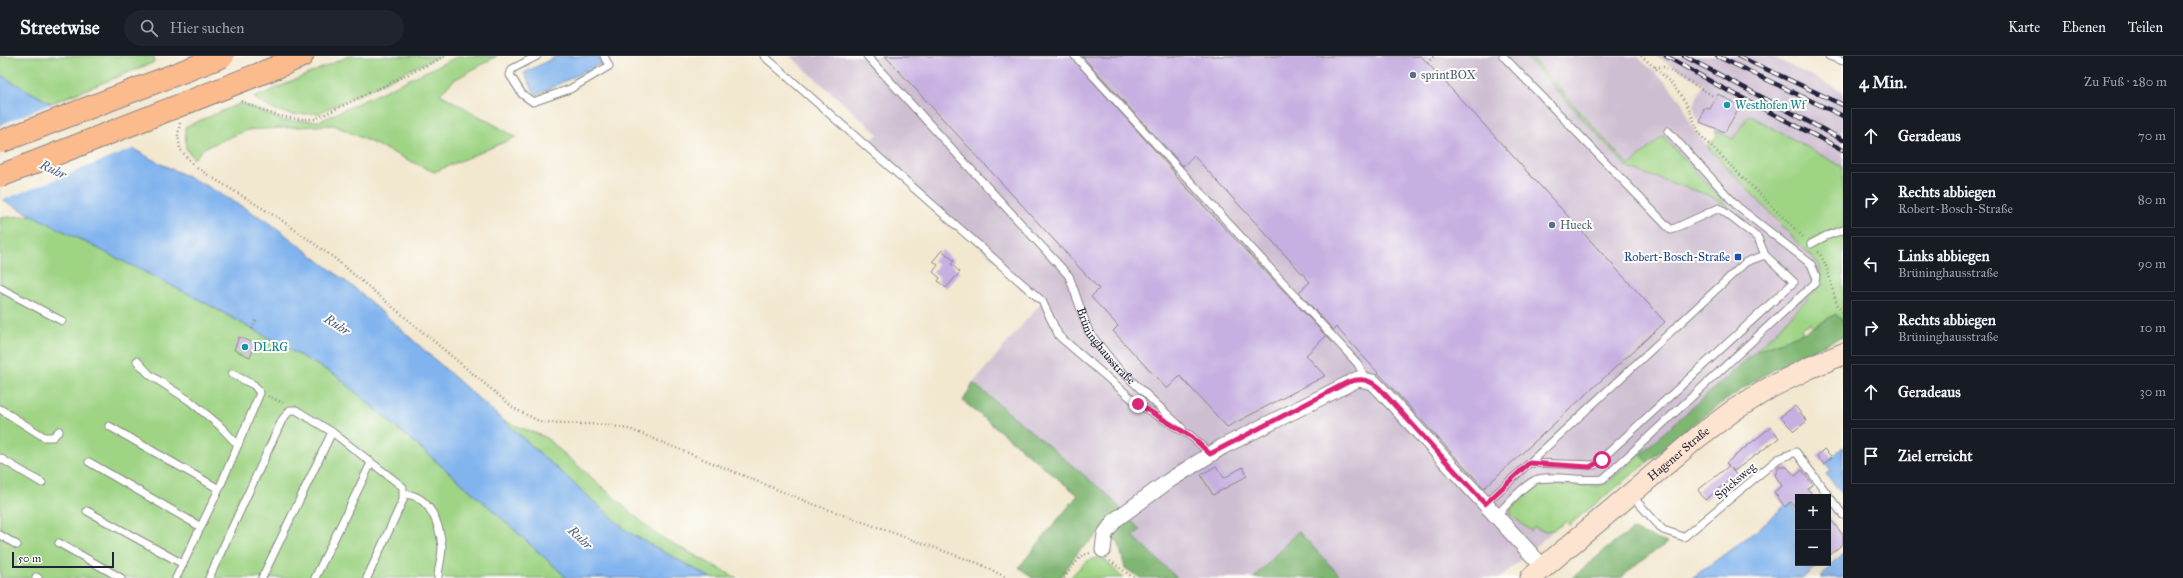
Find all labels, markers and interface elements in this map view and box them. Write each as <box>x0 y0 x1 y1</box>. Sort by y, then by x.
search box <box>124 10 404 46</box>
text: Streetwise <box>20 16 100 39</box>
icon: search <box>138 17 160 39</box>
text: Hier suchen <box>170 19 244 37</box>
text: Karte <box>2008 19 2040 36</box>
text: Ebenen <box>2062 19 2106 36</box>
text: Teilen <box>2128 19 2163 36</box>
place label: sprintBOX <box>1421 68 1477 82</box>
marker: sprintBOX <box>1408 70 1418 80</box>
text: 4 Min. <box>1859 72 1907 93</box>
text: Zu Fuß · 280 m <box>2084 74 2167 90</box>
place label: Westhofen Wf <box>1735 98 1807 112</box>
marker: Westhofen Wf <box>1722 100 1732 110</box>
icon: ahead <box>1860 125 1882 147</box>
text: Geradeaus <box>1898 127 1961 145</box>
text: 70 m <box>2138 128 2166 144</box>
water label: Ruhr <box>36 157 69 183</box>
text: Rechts abbiegen <box>1898 183 1996 201</box>
icon: right <box>1860 189 1882 211</box>
text: 80 m <box>2138 192 2166 208</box>
text: Robert-Bosch-Straße <box>1898 201 2013 217</box>
place label: Hueck <box>1560 218 1593 232</box>
marker: Hueck <box>1547 220 1557 230</box>
text: Links abbiegen <box>1898 247 1990 265</box>
place label: Robert-Bosch-Straße <box>1624 250 1730 264</box>
marker: Robert-Bosch-Straße <box>1733 252 1743 262</box>
icon: left <box>1860 253 1882 275</box>
text: 90 m <box>2138 256 2166 272</box>
text: Brüninghausstraße <box>1898 265 1998 281</box>
street label: Brüninghausstraße <box>1074 306 1138 387</box>
water label: Ruhr <box>320 310 353 339</box>
text: Rechts abbiegen <box>1898 311 1996 329</box>
icon: right <box>1860 317 1882 339</box>
text: 10 m <box>2140 320 2166 336</box>
text: Brüninghausstraße <box>1898 329 1998 345</box>
place label: DLRG <box>253 340 288 354</box>
marker: DLRG <box>240 342 250 352</box>
icon: ahead <box>1860 381 1882 403</box>
text: Geradeaus <box>1898 383 1961 401</box>
text: 30 m <box>2140 384 2166 400</box>
route end <box>1129 395 1147 413</box>
street label: Hagener Straße <box>1645 424 1712 484</box>
icon: arrive <box>1860 445 1882 467</box>
text: Ziel erreicht <box>1898 447 1973 465</box>
route start <box>1593 451 1611 469</box>
street label: Spieksweg <box>1712 459 1759 503</box>
map controls <box>1795 494 1831 566</box>
button: + <box>1795 494 1831 530</box>
water label: Ruhr <box>564 522 596 554</box>
button: − <box>1795 530 1831 566</box>
scale bar <box>12 550 114 569</box>
text: 50 m <box>18 552 41 565</box>

